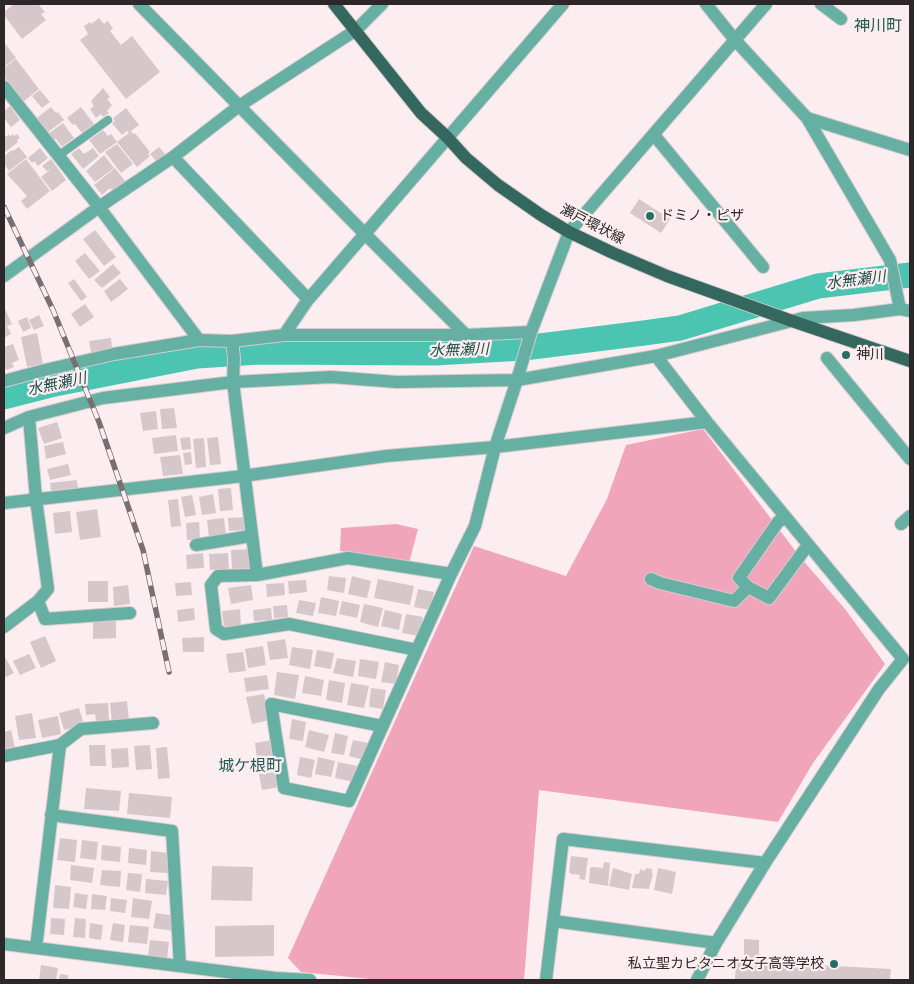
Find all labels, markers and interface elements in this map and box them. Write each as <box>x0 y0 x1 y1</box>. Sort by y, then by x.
district label: 神川町 <box>854 17 902 37</box>
street label: 瀬戸環状線 <box>557 202 627 248</box>
place label: ドミノ・ピザ <box>660 208 744 224</box>
marker: ドミノ・ピザ <box>644 210 656 222</box>
water label: 水無瀬川 <box>825 268 887 294</box>
water label: 水無瀬川 <box>429 341 489 361</box>
place label: 神川 <box>856 347 884 363</box>
marker: 神川 <box>840 349 852 361</box>
water label: 水無瀬川 <box>26 370 88 400</box>
district label: 城ケ根町 <box>218 757 282 777</box>
place label: 私立聖カピタニオ女子高等学校 <box>628 956 824 972</box>
marker: 私立聖カピタニオ女子高等学校 <box>828 958 840 970</box>

